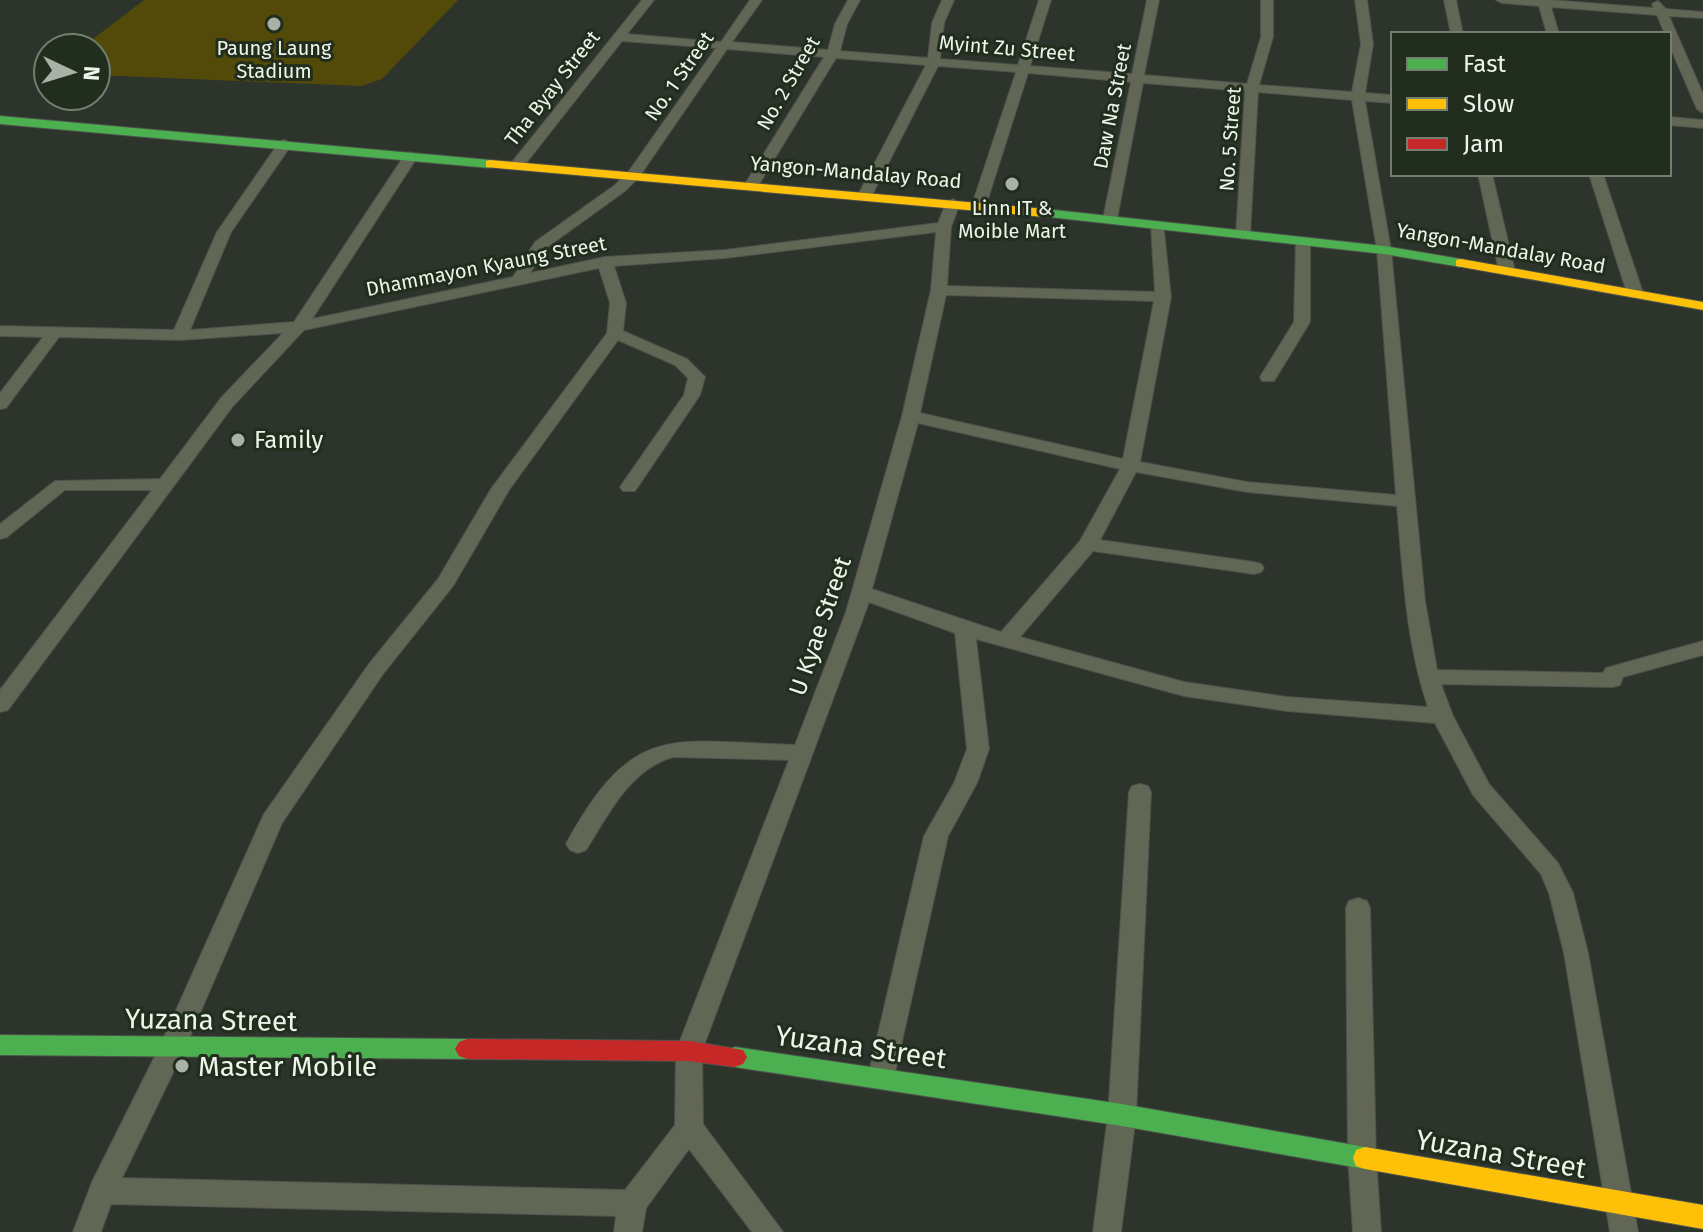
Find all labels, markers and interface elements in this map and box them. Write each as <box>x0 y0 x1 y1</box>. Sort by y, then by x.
marker: Paung Laung Stadium <box>265 15 283 33</box>
street label: Tha Byay Street <box>499 25 605 151</box>
street label: No. 1 Street <box>639 26 719 125</box>
street label: Myint Zu Street <box>938 30 1077 66</box>
street label: No. 2 Street <box>751 31 825 134</box>
north arrow <box>32 32 112 112</box>
legend <box>1391 32 1671 176</box>
place label: Paung Laung Stadium <box>217 36 332 83</box>
street label: Daw Na Street <box>1088 41 1136 171</box>
text: Fast <box>1463 50 1506 78</box>
text: N <box>77 65 105 82</box>
street label: No. 5 Street <box>1214 85 1246 192</box>
text: Slow <box>1463 90 1514 118</box>
text: Jam <box>1463 130 1504 158</box>
street label: Yangon-Mandalay Road <box>749 151 963 193</box>
marker: Linn IT & Moible Mart <box>1003 175 1021 193</box>
place label: Linn IT & Moible Mart <box>958 196 1067 243</box>
street label: Yangon-Mandalay Road <box>1395 218 1607 278</box>
street label: Dhammayon Kyaung Street <box>364 231 609 301</box>
place label: Family <box>254 426 324 454</box>
marker: Family <box>229 431 247 449</box>
street label: U Kyae Street <box>783 552 857 699</box>
street label: Yuzana Street <box>125 1002 298 1038</box>
street label: Yuzana Street <box>773 1019 950 1075</box>
place label: Master Mobile <box>198 1050 377 1083</box>
marker: Master Mobile <box>173 1057 191 1075</box>
street label: Yuzana Street <box>1413 1123 1590 1185</box>

